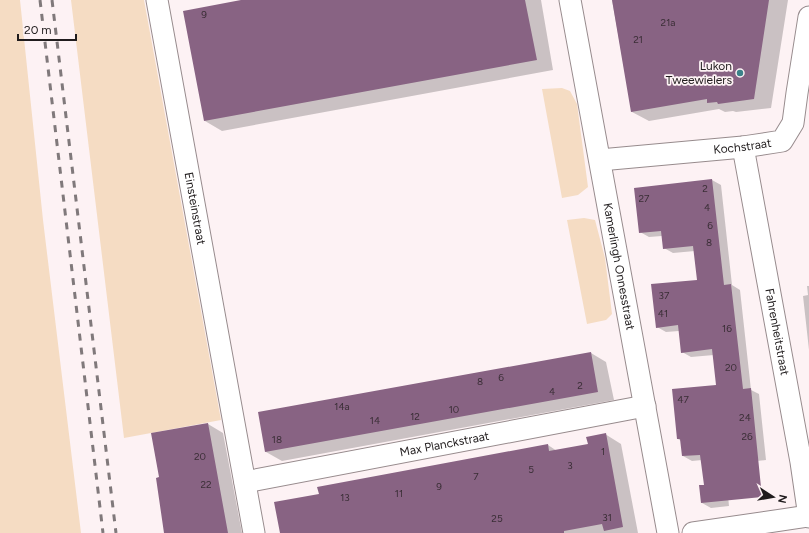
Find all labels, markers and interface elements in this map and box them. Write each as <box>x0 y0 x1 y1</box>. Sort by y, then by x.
house number: 9 <box>201 8 207 21</box>
scale bar <box>18 16 76 42</box>
house number: 21a <box>661 16 675 29</box>
text: 20 m <box>24 23 52 37</box>
house number: 21 <box>633 33 643 46</box>
place label: Lukon Tweewielers <box>666 59 732 87</box>
marker: Lukon Tweewielers <box>735 68 745 78</box>
street label: Kochstraat <box>713 136 773 157</box>
street label: Einsteinstraat <box>181 171 209 247</box>
house number: 2 <box>702 182 708 195</box>
house number: 27 <box>639 192 650 205</box>
house number: 4 <box>704 201 710 214</box>
street label: Kamerlingh Onnesstraat <box>600 202 638 332</box>
house number: 6 <box>707 219 713 232</box>
house number: 8 <box>706 236 712 249</box>
street label: Fahrenheitstraat <box>762 287 792 377</box>
house number: 37 <box>659 289 670 302</box>
house number: 41 <box>658 307 668 320</box>
house number: 16 <box>722 322 732 335</box>
house number: 20 <box>725 361 737 374</box>
house number: 6 <box>498 371 504 384</box>
house number: 8 <box>477 375 483 388</box>
house number: 2 <box>577 379 583 392</box>
house number: 4 <box>549 385 555 398</box>
house number: 47 <box>677 393 689 406</box>
house number: 14a <box>334 400 350 413</box>
house number: 10 <box>449 403 459 416</box>
house number: 12 <box>410 410 420 423</box>
house number: 24 <box>739 411 751 424</box>
house number: 14 <box>370 414 380 427</box>
street label: Max Planckstraat <box>399 429 491 459</box>
house number: 26 <box>741 430 753 443</box>
house number: 18 <box>272 433 282 446</box>
house number: 1 <box>601 445 605 458</box>
house number: 20 <box>194 450 206 463</box>
house number: 3 <box>567 459 573 472</box>
house number: 5 <box>528 463 534 476</box>
house number: 7 <box>473 470 479 483</box>
north arrow <box>753 477 793 517</box>
house number: 22 <box>200 478 212 491</box>
house number: 9 <box>436 480 442 493</box>
house number: 11 <box>395 487 403 500</box>
house number: 13 <box>340 491 350 504</box>
text: N <box>775 493 790 504</box>
house number: 31 <box>602 511 612 524</box>
house number: 25 <box>491 512 503 525</box>

